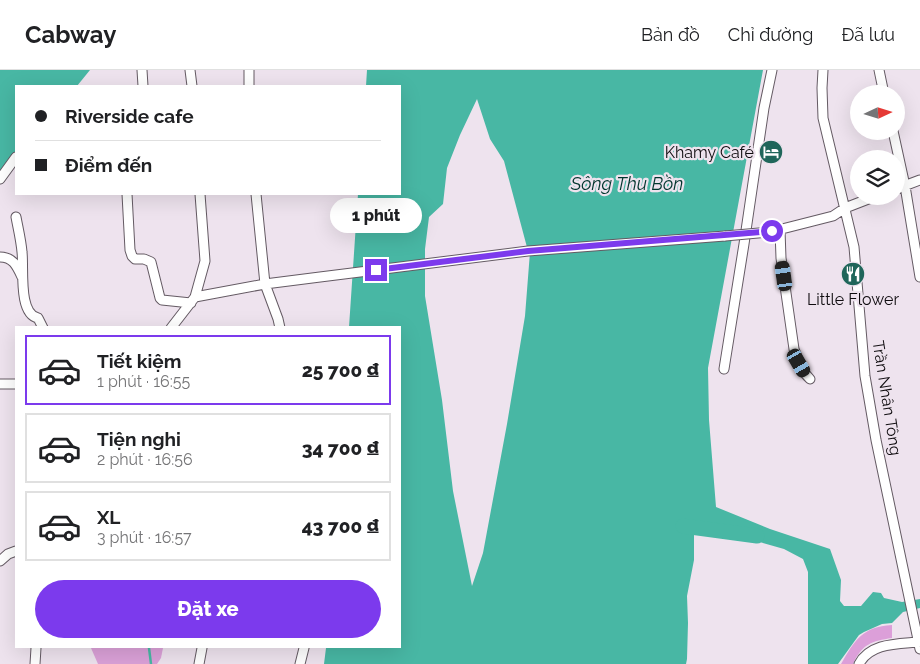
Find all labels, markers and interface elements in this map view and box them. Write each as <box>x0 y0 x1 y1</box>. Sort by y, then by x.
text: Cabway <box>25 20 116 49</box>
text: Bản đồ <box>641 24 700 45</box>
text: Chỉ đường <box>728 24 813 45</box>
text: Đã lưu <box>841 24 895 45</box>
north arrow <box>850 85 905 140</box>
map controls <box>850 85 905 205</box>
text: Riverside cafe <box>65 105 194 127</box>
hotel icon: Khamy Café <box>758 139 784 165</box>
place label: Khamy Café <box>665 143 754 162</box>
button: layers <box>850 150 905 205</box>
text: Điểm đến <box>65 154 152 176</box>
water label: Sông Thu Bồn <box>570 173 683 194</box>
callout: 1 phút <box>330 198 422 232</box>
text: 1 phút <box>352 206 400 225</box>
route start <box>761 220 783 242</box>
route end <box>365 259 387 281</box>
car <box>774 260 793 292</box>
restaurant icon: Little Flower <box>840 261 866 287</box>
place label: Little Flower <box>807 290 899 309</box>
street label: Trần Nhân Tông <box>869 339 905 457</box>
car <box>785 346 812 380</box>
icon: car <box>37 348 82 393</box>
text: Tiết kiệm <box>97 350 181 372</box>
text: 25 700 ₫ <box>302 359 379 381</box>
text: 1 phút · 16:55 <box>97 372 190 391</box>
icon: car <box>37 426 82 471</box>
text: Tiện nghi <box>97 428 181 450</box>
text: 34 700 ₫ <box>302 437 379 459</box>
text: 2 phút · 16:56 <box>97 450 193 469</box>
icon: car <box>37 504 82 549</box>
text: XL <box>97 506 120 528</box>
text: 43 700 ₫ <box>302 515 379 537</box>
text: 3 phút · 16:57 <box>97 528 192 547</box>
button: Đặt xe <box>35 580 381 638</box>

